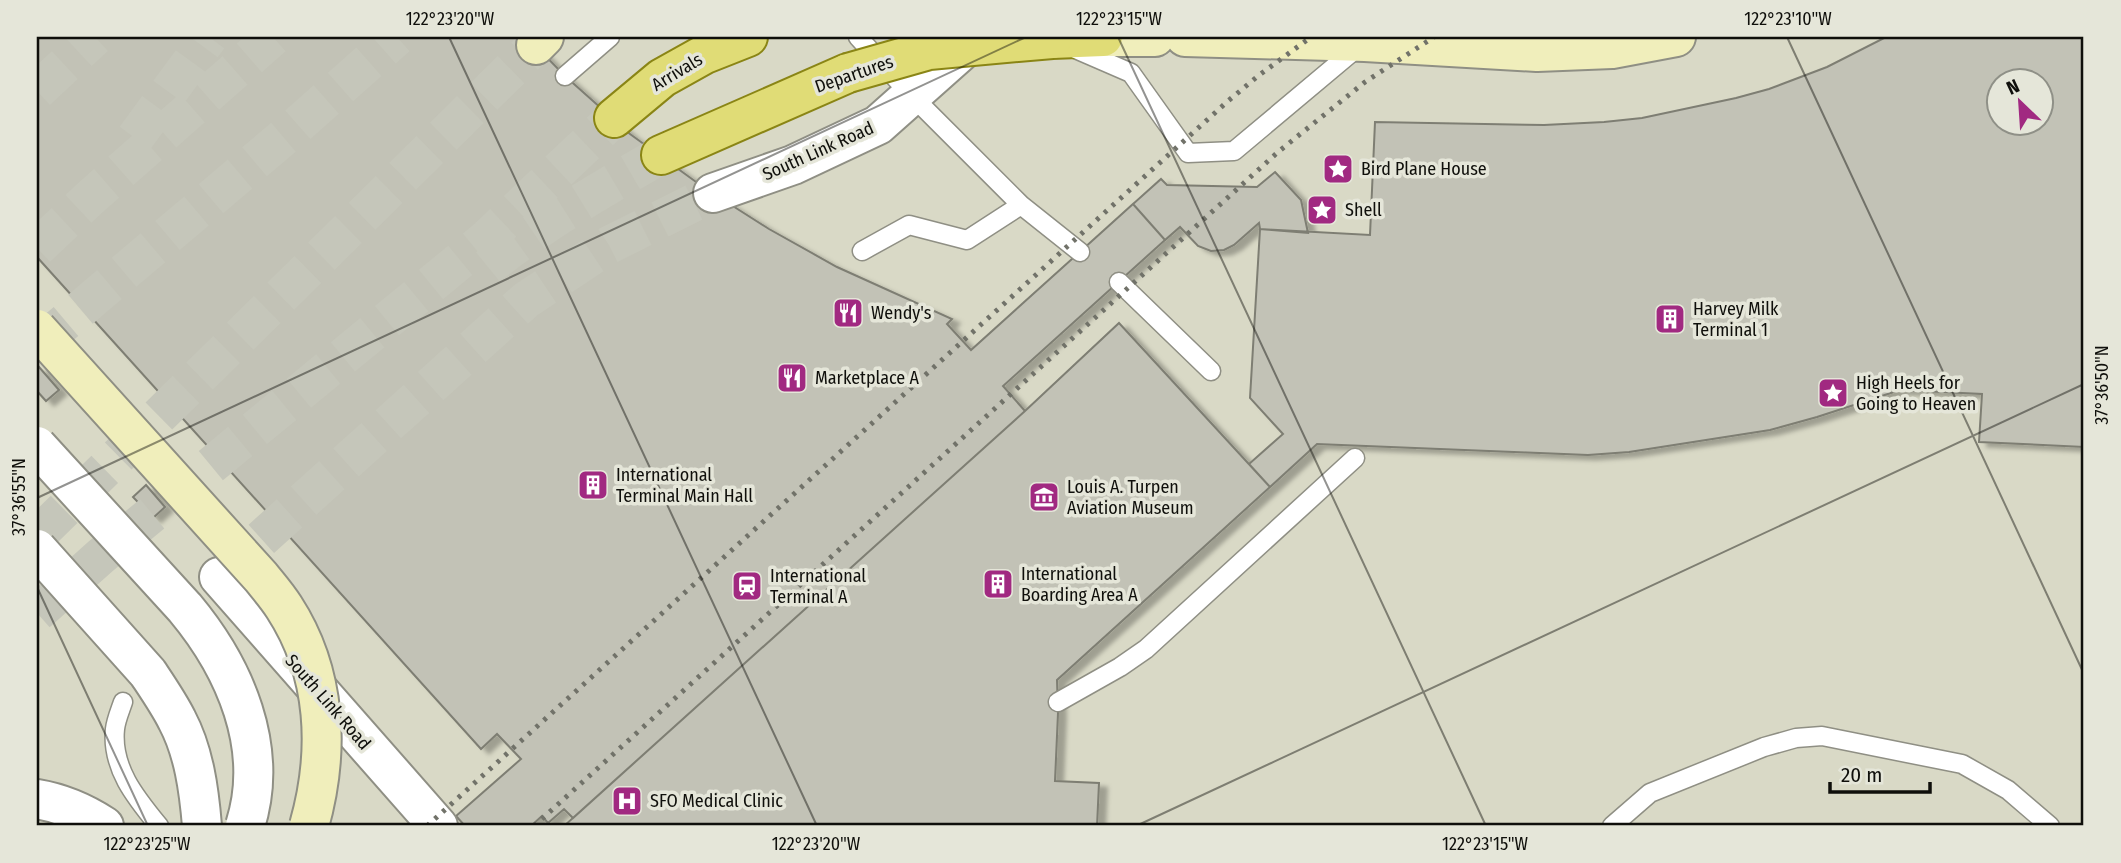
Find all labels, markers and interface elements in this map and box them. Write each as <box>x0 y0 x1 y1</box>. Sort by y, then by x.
text: 122°23'20"W <box>406 8 495 30</box>
text: 122°23'15"W <box>1076 8 1163 30</box>
text: 122°23'10"W <box>1744 8 1832 30</box>
street label: Arrivals <box>648 48 707 96</box>
street label: Departures <box>812 50 896 98</box>
north arrow <box>1984 66 2054 136</box>
text: N <box>2003 74 2023 100</box>
street label: South Link Road <box>759 117 877 185</box>
place icon: Bird Plane House <box>1321 152 1355 186</box>
place label: Bird Plane House <box>1361 158 1487 180</box>
place icon: Shell <box>1305 193 1339 227</box>
place label: Shell <box>1345 199 1382 221</box>
restaurant icon: Wendy's <box>831 296 865 330</box>
place label: Harvey Milk Terminal 1 <box>1693 298 1779 341</box>
place label: Wendy's <box>871 302 932 324</box>
building icon: Harvey Milk Terminal 1 <box>1653 302 1687 336</box>
text: 37°36'50"N <box>2091 345 2113 425</box>
restaurant icon: Marketplace A <box>775 361 809 395</box>
place label: Marketplace A <box>815 367 919 389</box>
place label: High Heels for Going to Heaven <box>1856 372 1976 415</box>
place icon: High Heels for Going to Heaven <box>1816 376 1850 410</box>
text: 37°36'55"N <box>8 458 30 536</box>
place label: International Terminal Main Hall <box>616 464 753 507</box>
building icon: International Terminal Main Hall <box>576 468 610 502</box>
place label: Louis A. Turpen Aviation Museum <box>1067 476 1194 519</box>
museum icon: Louis A. Turpen Aviation Museum <box>1027 480 1061 514</box>
place label: International Boarding Area A <box>1021 563 1138 606</box>
place label: International Terminal A <box>770 565 866 608</box>
building icon: International Boarding Area A <box>981 567 1015 601</box>
station icon: International Terminal A <box>730 569 764 603</box>
street label: South Link Road <box>281 650 375 754</box>
scale bar <box>1830 751 1930 795</box>
text: 20 m <box>1841 762 1882 788</box>
hospital icon: SFO Medical Clinic <box>610 784 644 818</box>
place label: SFO Medical Clinic <box>650 790 783 812</box>
text: 122°23'25"W <box>104 833 191 855</box>
text: 122°23'20"W <box>772 833 861 855</box>
text: 122°23'15"W <box>1442 833 1529 855</box>

